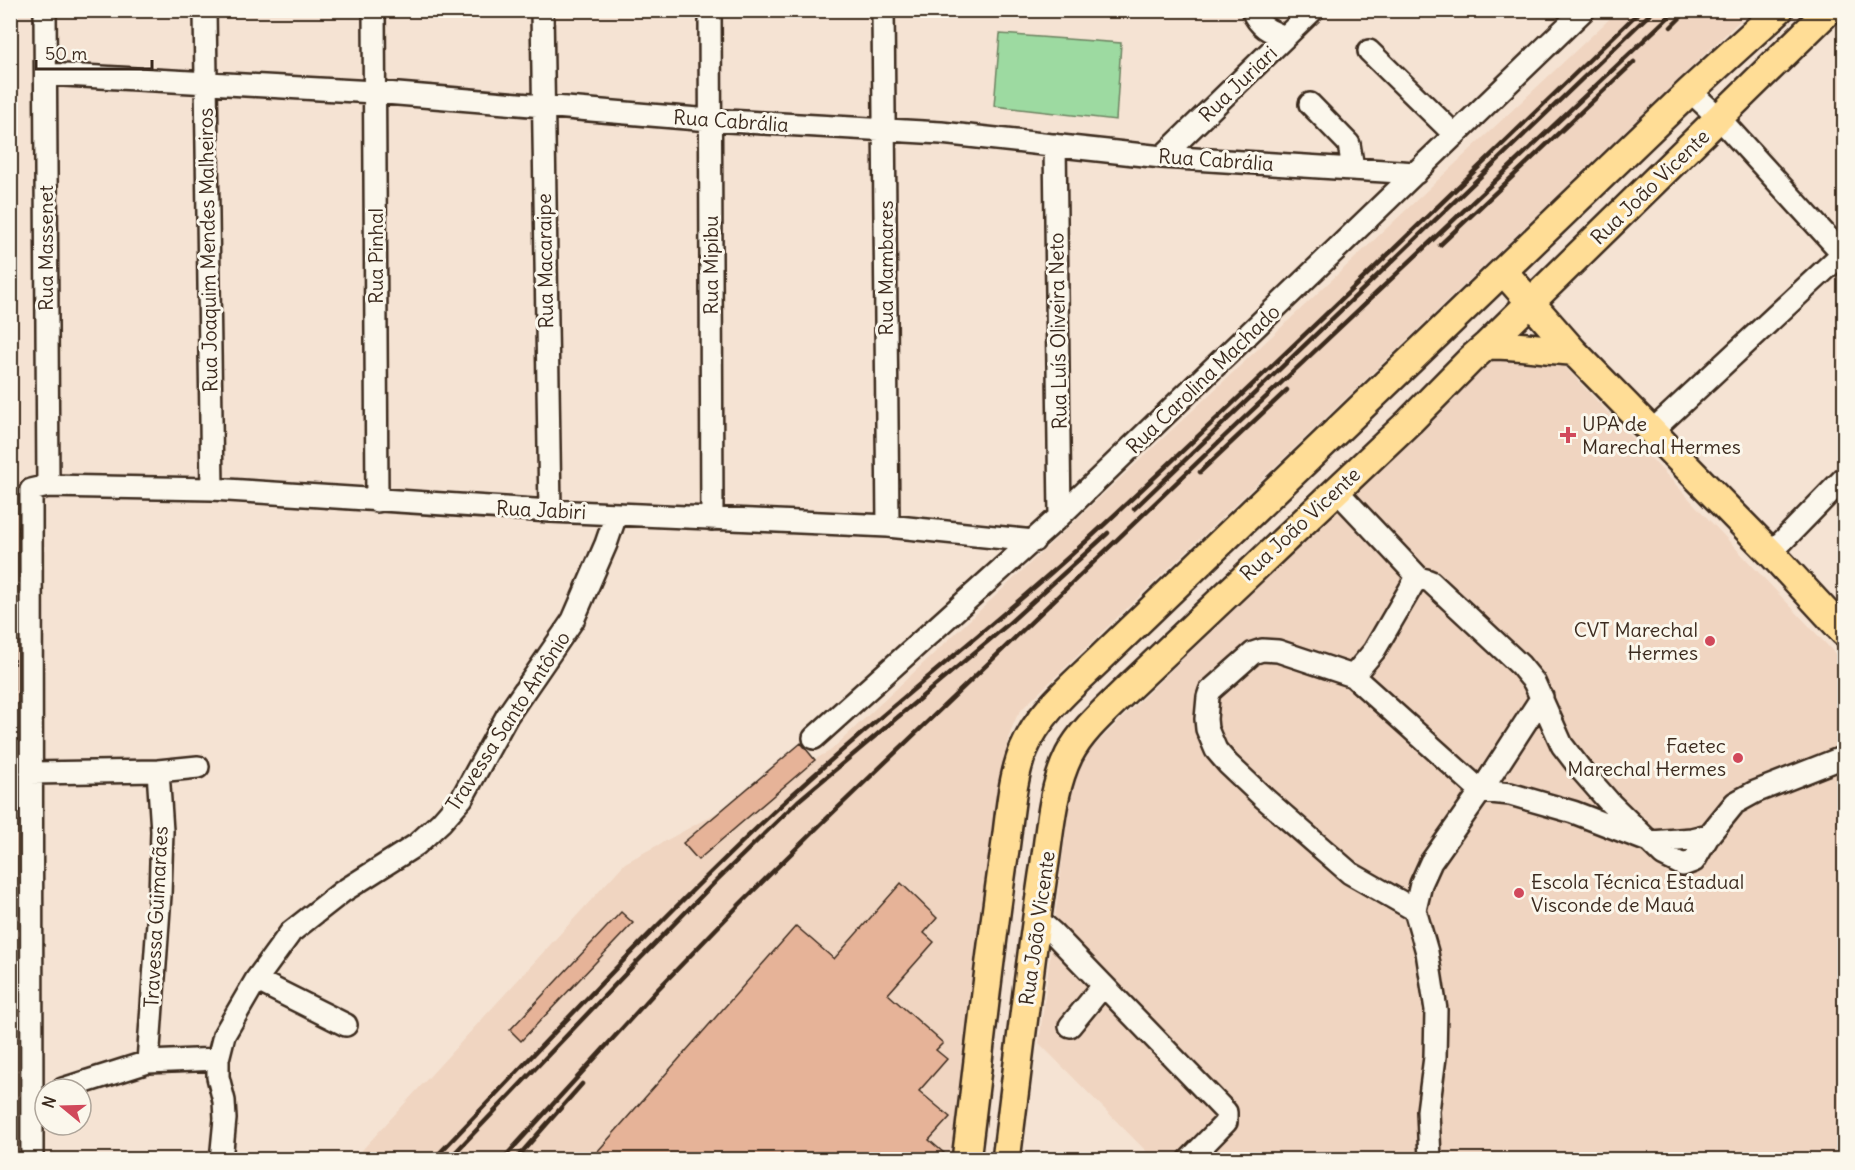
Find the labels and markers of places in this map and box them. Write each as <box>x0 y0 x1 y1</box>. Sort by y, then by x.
place label: UPA de Marechal Hermes <box>1582 411 1741 459</box>
marker: UPA de Marechal Hermes <box>1559 426 1577 444</box>
place label: CVT Marechal Hermes <box>1574 617 1698 665</box>
marker: CVT Marechal Hermes <box>1703 634 1717 648</box>
place label: Faetec Marechal Hermes <box>1567 733 1726 781</box>
marker: Faetec Marechal Hermes <box>1731 751 1745 765</box>
place label: Escola Técnica Estadual Visconde de Mauá <box>1531 869 1744 917</box>
marker: Escola Técnica Estadual Visconde de Mauá <box>1512 886 1526 900</box>

